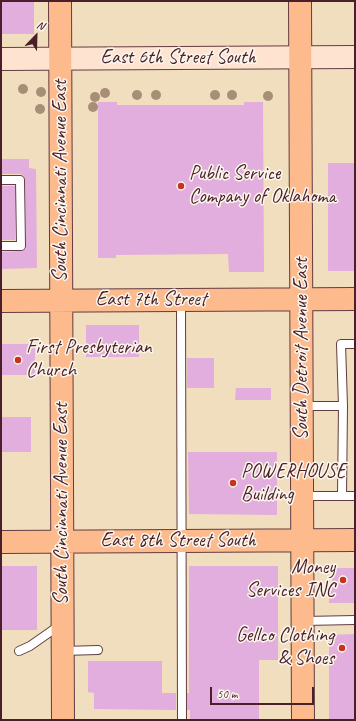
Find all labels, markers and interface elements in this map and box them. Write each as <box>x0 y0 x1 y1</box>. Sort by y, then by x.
north arrow <box>16 16 56 56</box>
text: N <box>35 17 47 33</box>
street label: East 6th Street South <box>100 46 256 70</box>
street label: South Cincinnati Avenue East <box>49 80 73 282</box>
place label: Public Service Company of Oklahoma <box>189 162 336 209</box>
marker: Public Service Company of Oklahoma <box>176 181 186 191</box>
street label: South Detroit Avenue East <box>290 258 314 440</box>
street label: East 7th Street <box>96 288 206 312</box>
place label: First Presbyterian Church <box>26 336 152 383</box>
marker: First Presbyterian Church <box>13 355 23 365</box>
street label: South Cincinnati Avenue East <box>50 403 74 605</box>
place label: POWERHOUSE Building <box>241 460 346 507</box>
marker: POWERHOUSE Building <box>228 478 238 488</box>
street label: East 8th Street South <box>100 529 256 553</box>
place label: Money Services INC <box>246 556 335 603</box>
marker: Money Services INC <box>338 575 348 585</box>
place label: Gellco Clothing & Shoes <box>236 624 334 671</box>
marker: Gellco Clothing & Shoes <box>337 643 347 653</box>
scale bar <box>212 679 316 705</box>
text: 50 m <box>217 686 237 702</box>

